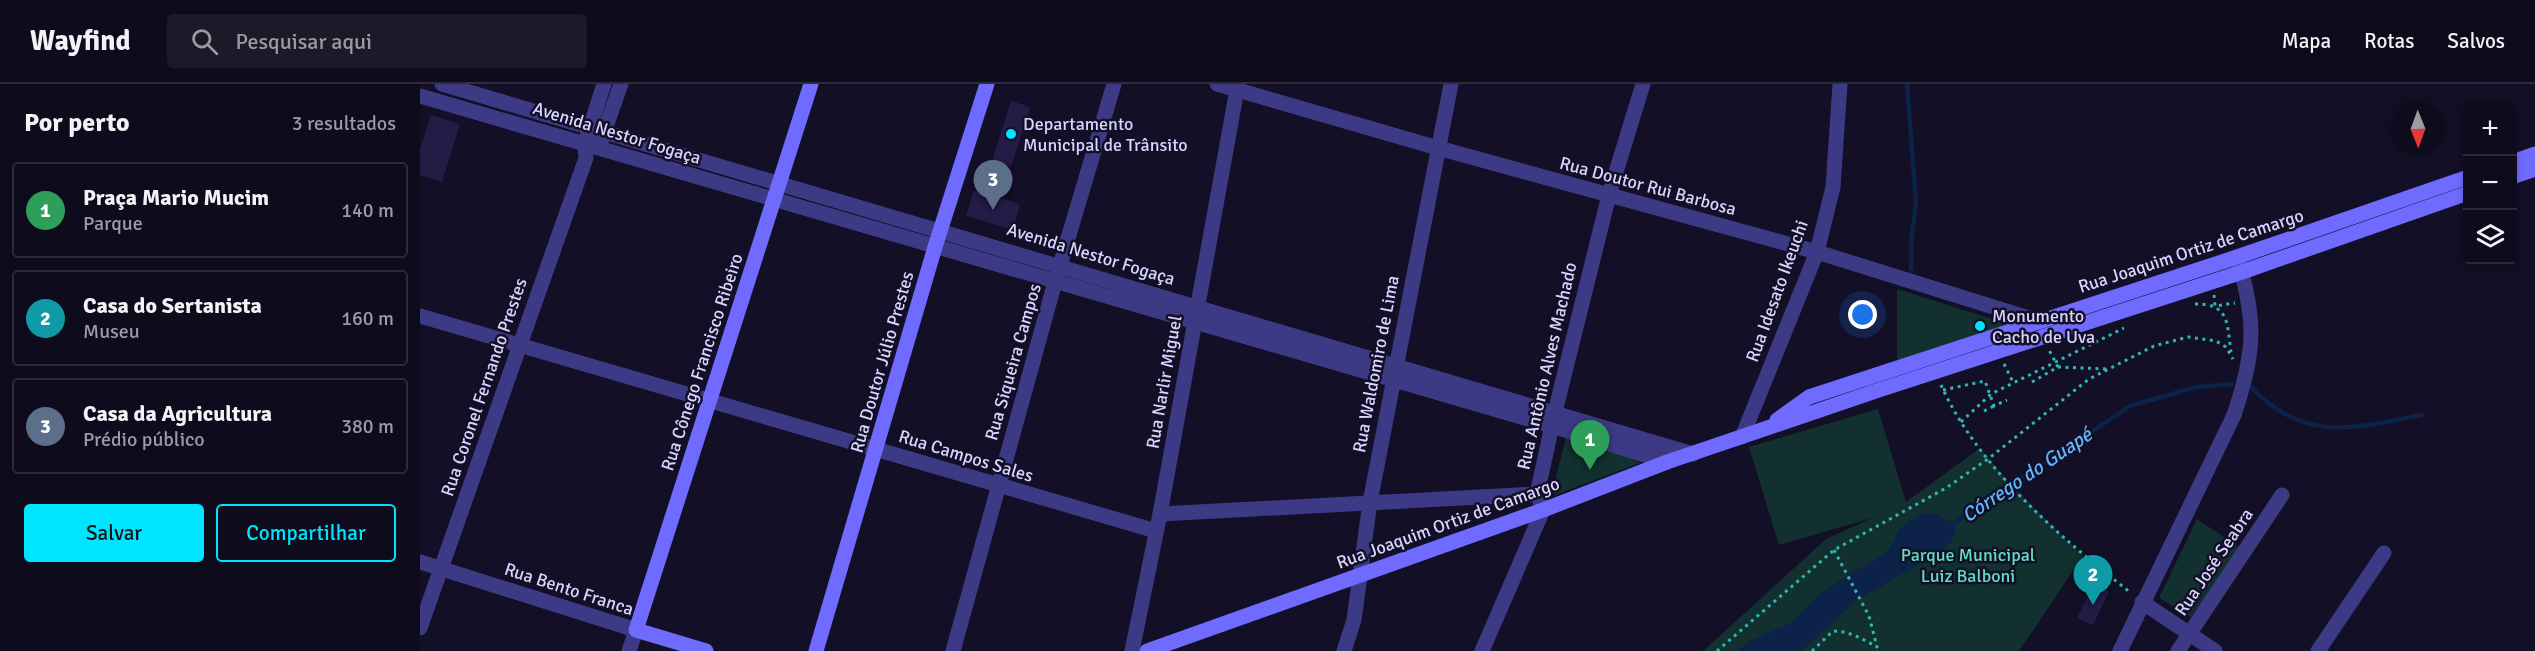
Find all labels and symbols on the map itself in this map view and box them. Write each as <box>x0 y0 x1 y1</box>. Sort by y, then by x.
street label: Avenida Nestor Fogaça <box>530 97 704 169</box>
north arrow <box>2391 102 2445 156</box>
place label: Departamento Municipal de Trânsito <box>1023 113 1188 156</box>
marker: Departamento Municipal de Trânsito <box>1004 127 1018 141</box>
street label: Rua Doutor Rui Barbosa <box>1557 152 1739 220</box>
pin: 3 <box>974 160 1012 210</box>
street label: Rua Joaquim Ortiz de Camargo <box>2076 204 2306 298</box>
street label: Rua Idesato Ikeuchi <box>1741 217 1813 365</box>
street label: Avenida Nestor Fogaça <box>1004 218 1178 290</box>
street label: Rua Cônego Francisco Ribeiro <box>656 250 748 474</box>
street label: Rua Antônio Alves Machado <box>1512 260 1582 472</box>
street label: Rua Doutor Júlio Prestes <box>846 269 918 455</box>
street label: Rua Waldomiro de Lima <box>1348 274 1404 454</box>
street label: Rua Coronel Fernando Prestes <box>436 275 532 499</box>
street label: Rua Siqueira Campos <box>980 281 1046 443</box>
your location <box>1848 300 1877 329</box>
place label: Monumento Cacho de Uva <box>1992 305 2095 348</box>
street label: Rua Narlir Miguel <box>1141 314 1187 450</box>
marker: Monumento Cacho de Uva <box>1973 319 1987 333</box>
pin: 1 <box>1570 420 1610 470</box>
water label: Córrego do Guapé <box>1957 421 2099 528</box>
street label: Rua Campos Sales <box>896 425 1036 487</box>
street label: Rua Joaquim Ortiz de Camargo <box>1334 472 1562 574</box>
street label: Rua José Seabra <box>2170 504 2258 620</box>
park label: Parque Municipal Luiz Balboni <box>1901 544 2035 587</box>
pin: 2 <box>2074 556 2112 605</box>
street label: Rua Bento Franca <box>502 558 636 620</box>

